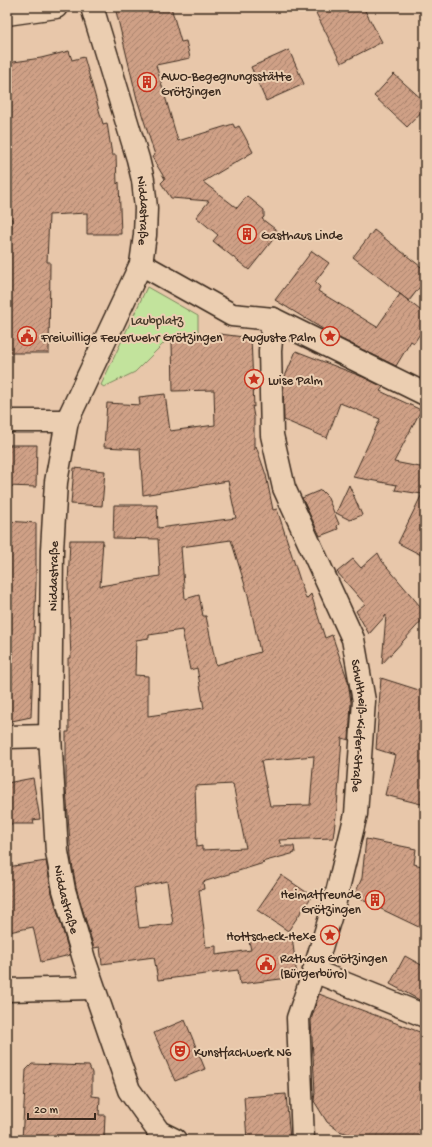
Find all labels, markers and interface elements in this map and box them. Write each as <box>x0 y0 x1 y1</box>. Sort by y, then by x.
place label: AWO-Begegnungsstätte Grötzingen <box>161 70 292 100</box>
building icon: AWO-Begegnungsstätte Grötzingen <box>136 71 158 93</box>
street label: Niddastraße <box>132 174 151 246</box>
building icon: Gasthaus Linde <box>236 223 258 245</box>
place label: Gasthaus Linde <box>261 229 343 244</box>
park label: Laubplatz <box>131 314 184 329</box>
public building icon: Freiwillige Feuerwehr Grötzingen <box>16 325 38 347</box>
place icon: Auguste Palm <box>319 325 341 347</box>
place label: Freiwillige Feuerwehr Grötzingen <box>40 331 223 346</box>
place label: Auguste Palm <box>242 331 316 346</box>
place icon: Luise Palm <box>243 368 265 390</box>
place label: Luise Palm <box>268 374 323 389</box>
street label: Niddastraße <box>46 540 63 611</box>
street label: Schultheiß-Kiefer-Straße <box>347 658 369 793</box>
street label: Niddastraße <box>50 864 81 936</box>
place label: Heimatfreunde Grötzingen <box>280 888 362 918</box>
building icon: Heimatfreunde Grötzingen <box>364 889 386 911</box>
place icon: Hottscheck-Hexe <box>319 924 341 946</box>
place label: Hottscheck-Hexe <box>226 930 316 945</box>
place label: Rathaus Grötzingen (Bürgerbüro) <box>280 952 388 982</box>
public building icon: Rathaus Grötzingen (Bürgerbüro) <box>255 953 277 975</box>
theatre icon: Kunstfachwerk N6 <box>169 1040 191 1062</box>
place label: Kunstfachwerk N6 <box>194 1046 292 1061</box>
scale bar <box>28 1095 95 1121</box>
text: 20 m <box>34 1104 59 1118</box>

